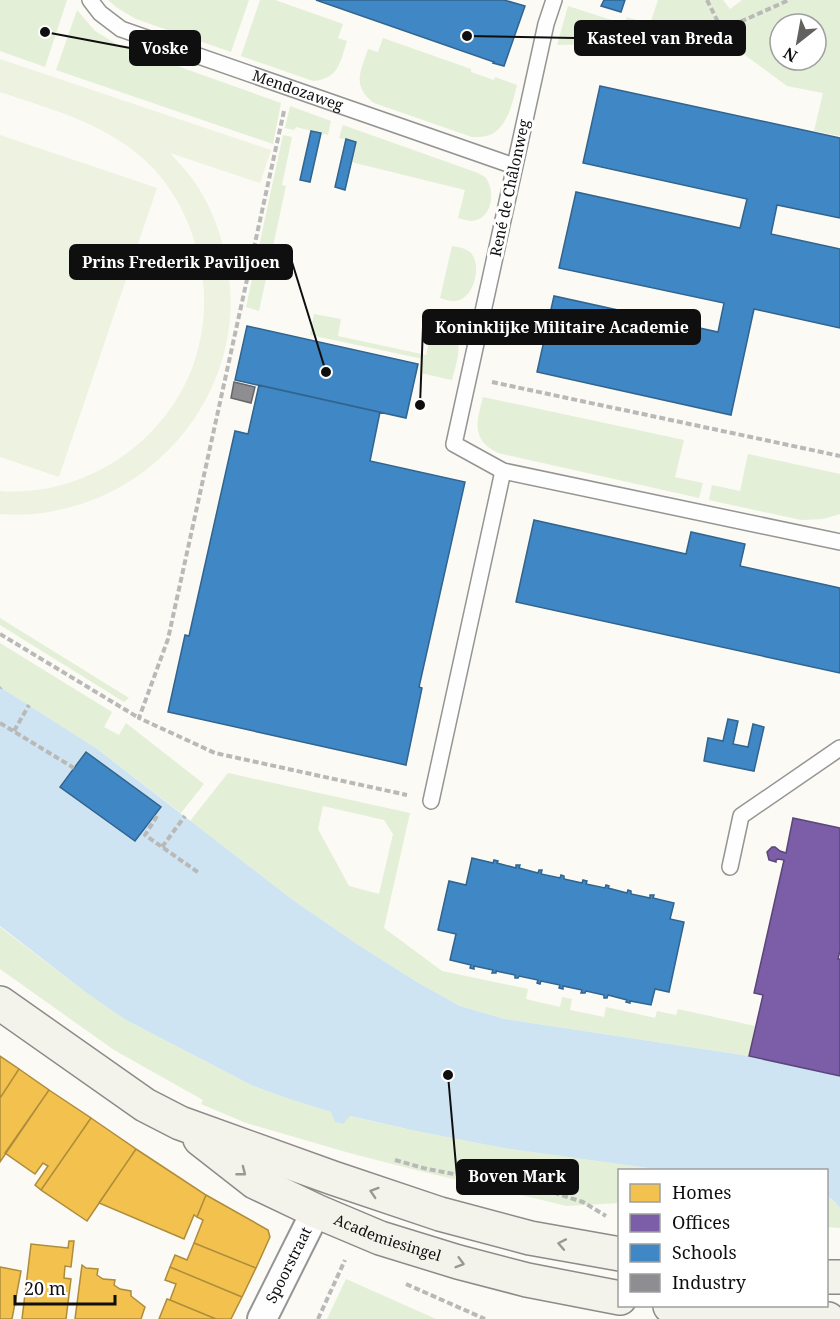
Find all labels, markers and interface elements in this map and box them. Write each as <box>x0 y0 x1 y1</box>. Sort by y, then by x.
north arrow <box>768 12 828 72</box>
callout: Kasteel van Breda <box>575 21 745 55</box>
text: Kasteel van Breda <box>587 27 733 49</box>
callout: Voske <box>130 31 200 65</box>
text: Voske <box>142 37 188 59</box>
text: N <box>779 42 801 68</box>
street label: Mendozaweg <box>250 65 346 115</box>
street label: René de Châlonweg <box>485 117 533 258</box>
callout: Prins Frederik Paviljoen <box>70 245 292 279</box>
text: Prins Frederik Paviljoen <box>82 251 280 273</box>
callout: Koninklijke Militaire Academie <box>423 310 700 344</box>
text: Koninklijke Militaire Academie <box>435 316 689 338</box>
callout: Boven Mark <box>457 1160 578 1194</box>
one-way arrow <box>236 1165 247 1176</box>
text: Boven Mark <box>468 1165 567 1187</box>
legend <box>618 1169 828 1307</box>
text: Homes <box>672 1180 731 1204</box>
one-way arrow <box>369 1187 380 1199</box>
street label: Academiesingel <box>331 1209 444 1265</box>
text: Offices <box>672 1210 730 1234</box>
street label: Spoorstraat <box>260 1223 315 1306</box>
one-way arrow <box>557 1238 567 1251</box>
text: Schools <box>672 1240 737 1264</box>
one-way arrow <box>454 1256 465 1268</box>
scale bar <box>15 1268 116 1306</box>
text: Industry <box>672 1270 747 1294</box>
text: 20 m <box>24 1276 66 1300</box>

